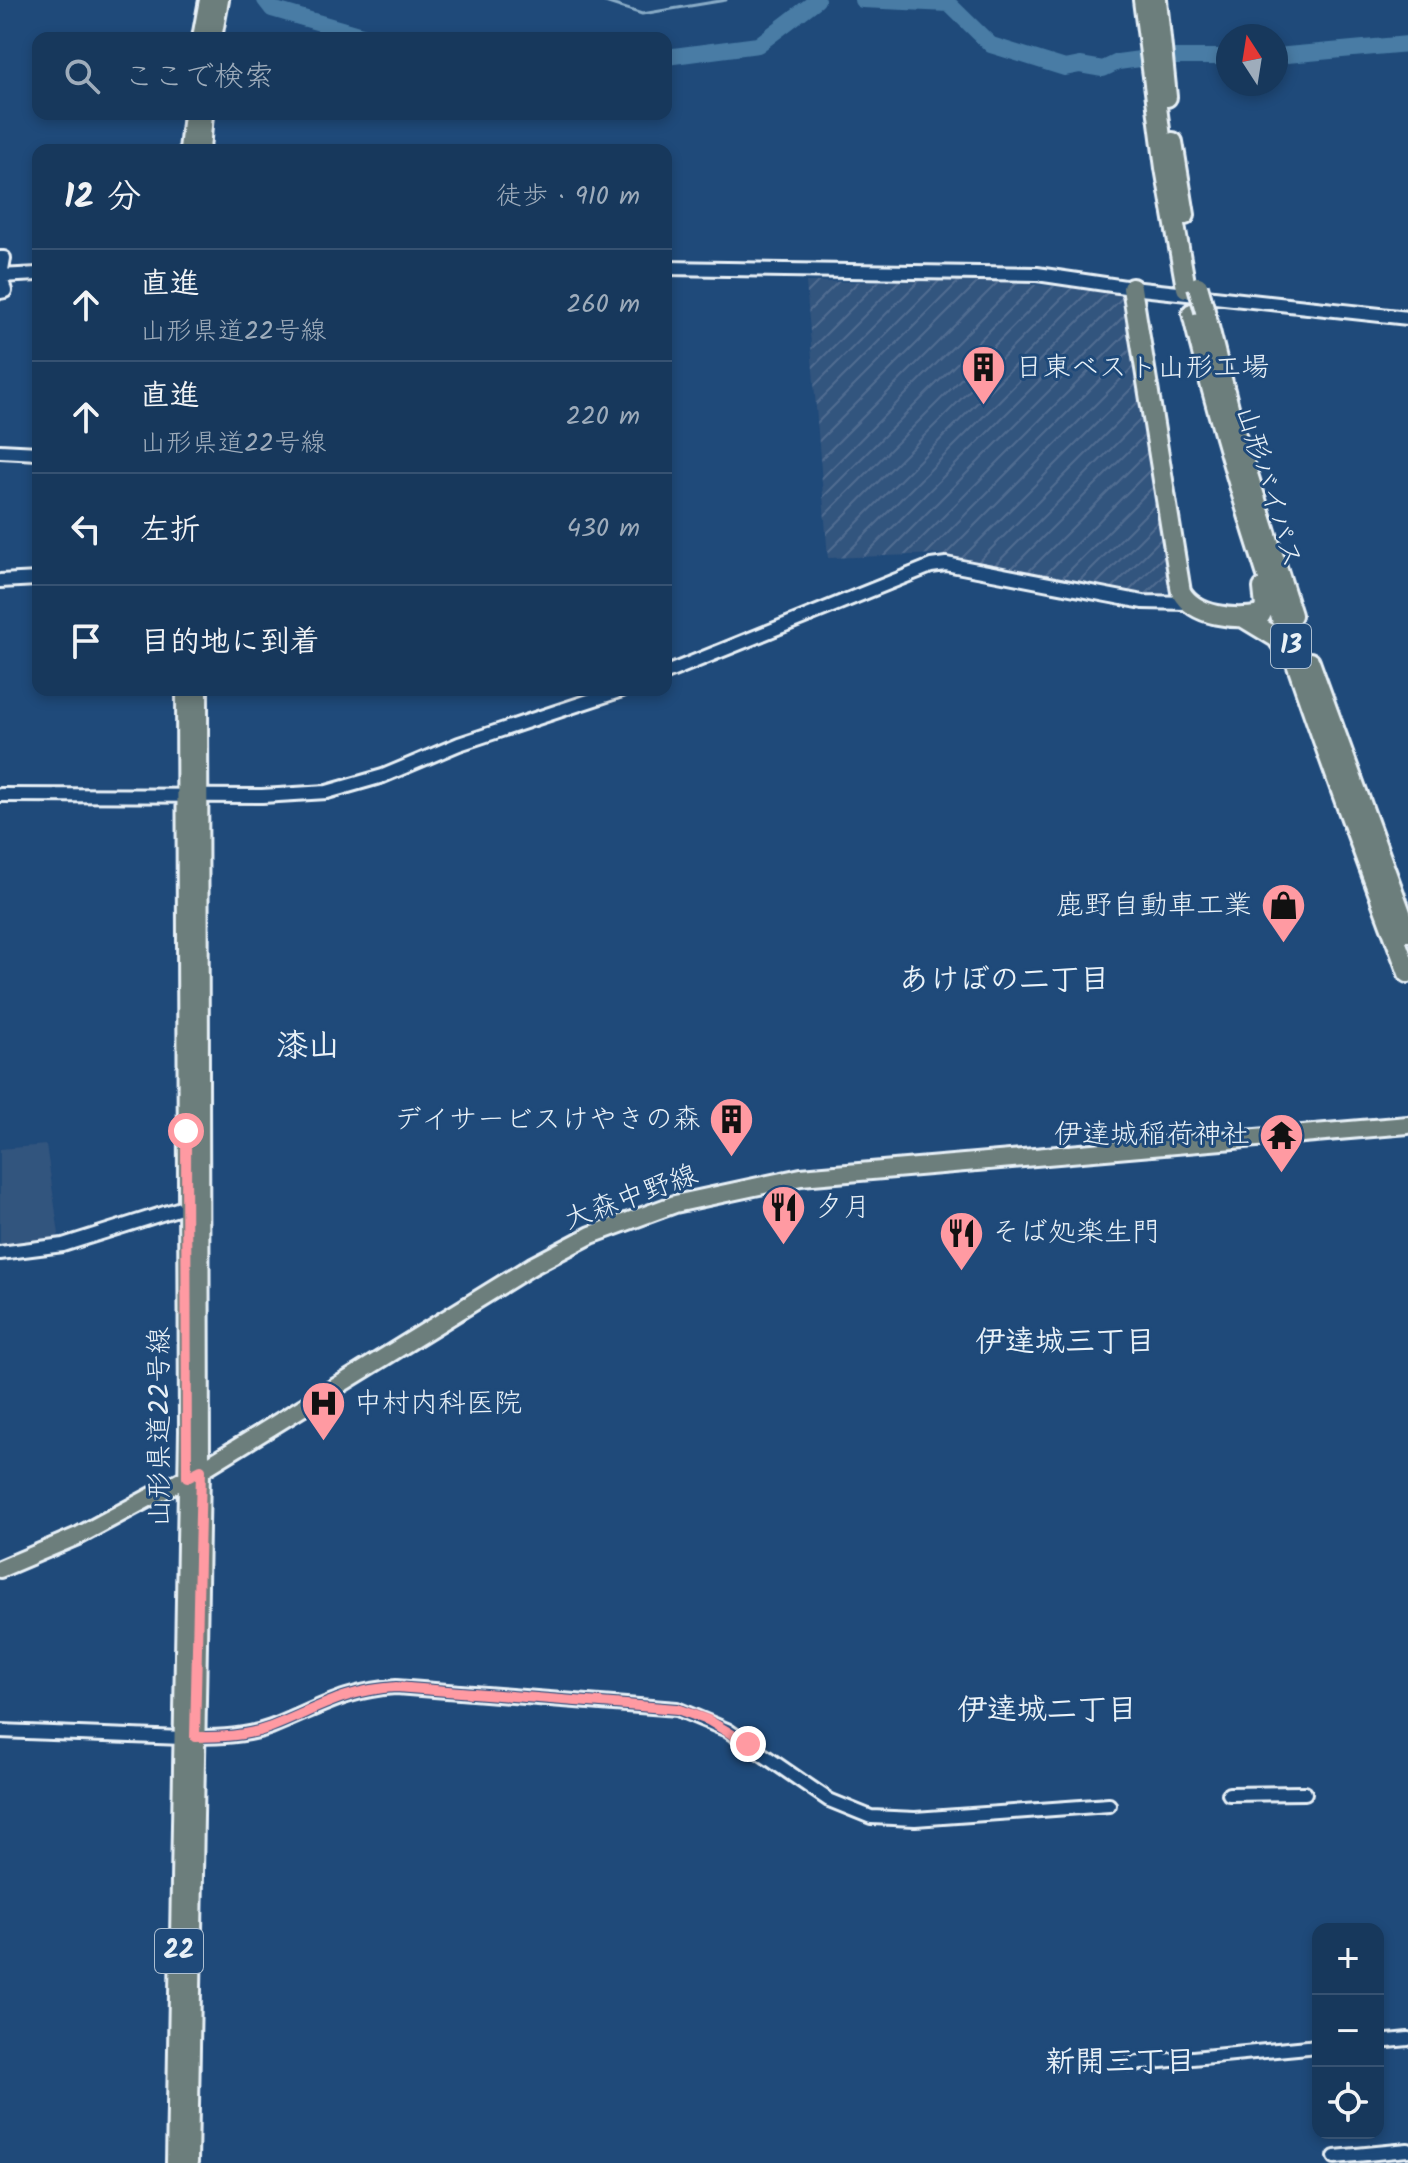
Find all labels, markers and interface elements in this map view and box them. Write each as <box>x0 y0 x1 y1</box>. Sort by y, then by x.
north arrow <box>1216 24 1288 96</box>
search box <box>32 32 672 120</box>
icon: search <box>60 54 104 98</box>
text: ここで検索 <box>124 54 274 102</box>
text: 12 分 <box>64 171 141 225</box>
text: 徒歩 · 910 m <box>496 176 640 218</box>
text: 直進 <box>140 261 200 309</box>
icon: ahead <box>64 283 108 327</box>
text: 260 m <box>566 284 640 326</box>
text: 山形県道22号線 <box>140 311 326 353</box>
building icon: 日東ベスト山形工場 <box>960 344 1008 407</box>
place label: 日東ベスト山形工場 <box>1015 346 1269 391</box>
text: 直進 <box>140 373 200 421</box>
icon: ahead <box>64 395 108 439</box>
text: 220 m <box>566 396 640 438</box>
street label: 山形バイパス <box>1222 400 1314 574</box>
text: 山形県道22号線 <box>140 423 326 465</box>
icon: left <box>64 507 108 551</box>
text: 左折 <box>140 507 200 555</box>
text: 430 m <box>567 508 640 550</box>
icon: arrive <box>64 619 108 663</box>
text: 目的地に到着 <box>140 619 320 667</box>
road number: 13 <box>1271 624 1311 668</box>
shop icon: 鹿野自動車工業 <box>1259 882 1307 945</box>
place label: 鹿野自動車工業 <box>1056 884 1252 929</box>
district label: あけぼの二丁目 <box>899 957 1109 1005</box>
district label: 漆山 <box>276 1022 340 1073</box>
building icon: デイサービスけやきの森 <box>708 1096 756 1159</box>
place label: デイサービスけやきの森 <box>394 1098 701 1143</box>
temple icon: 伊達城稲荷神社 <box>1257 1111 1305 1174</box>
route start <box>168 1113 204 1149</box>
place label: 伊達城稲荷神社 <box>1054 1113 1250 1158</box>
street label: 大森中野線 <box>558 1153 704 1243</box>
restaurant icon: 夕月 <box>760 1184 808 1247</box>
place label: 夕月 <box>815 1186 871 1231</box>
restaurant icon: そば処楽生門 <box>937 1209 985 1272</box>
place label: そば処楽生門 <box>992 1211 1160 1256</box>
district label: 伊達城三丁目 <box>975 1319 1155 1367</box>
street label: 山形県道22号線 <box>138 1327 183 1527</box>
hospital icon: 中村内科医院 <box>299 1380 347 1443</box>
place label: 中村内科医院 <box>354 1382 522 1427</box>
district label: 伊達城二丁目 <box>957 1687 1137 1735</box>
route end <box>730 1726 766 1762</box>
map controls <box>1312 1923 1384 2139</box>
button: + <box>1312 1923 1384 1995</box>
road number: 22 <box>155 1929 203 1973</box>
button: − <box>1312 1995 1384 2067</box>
district label: 新開三丁目 <box>1045 2039 1195 2087</box>
button: locate <box>1312 2067 1384 2139</box>

